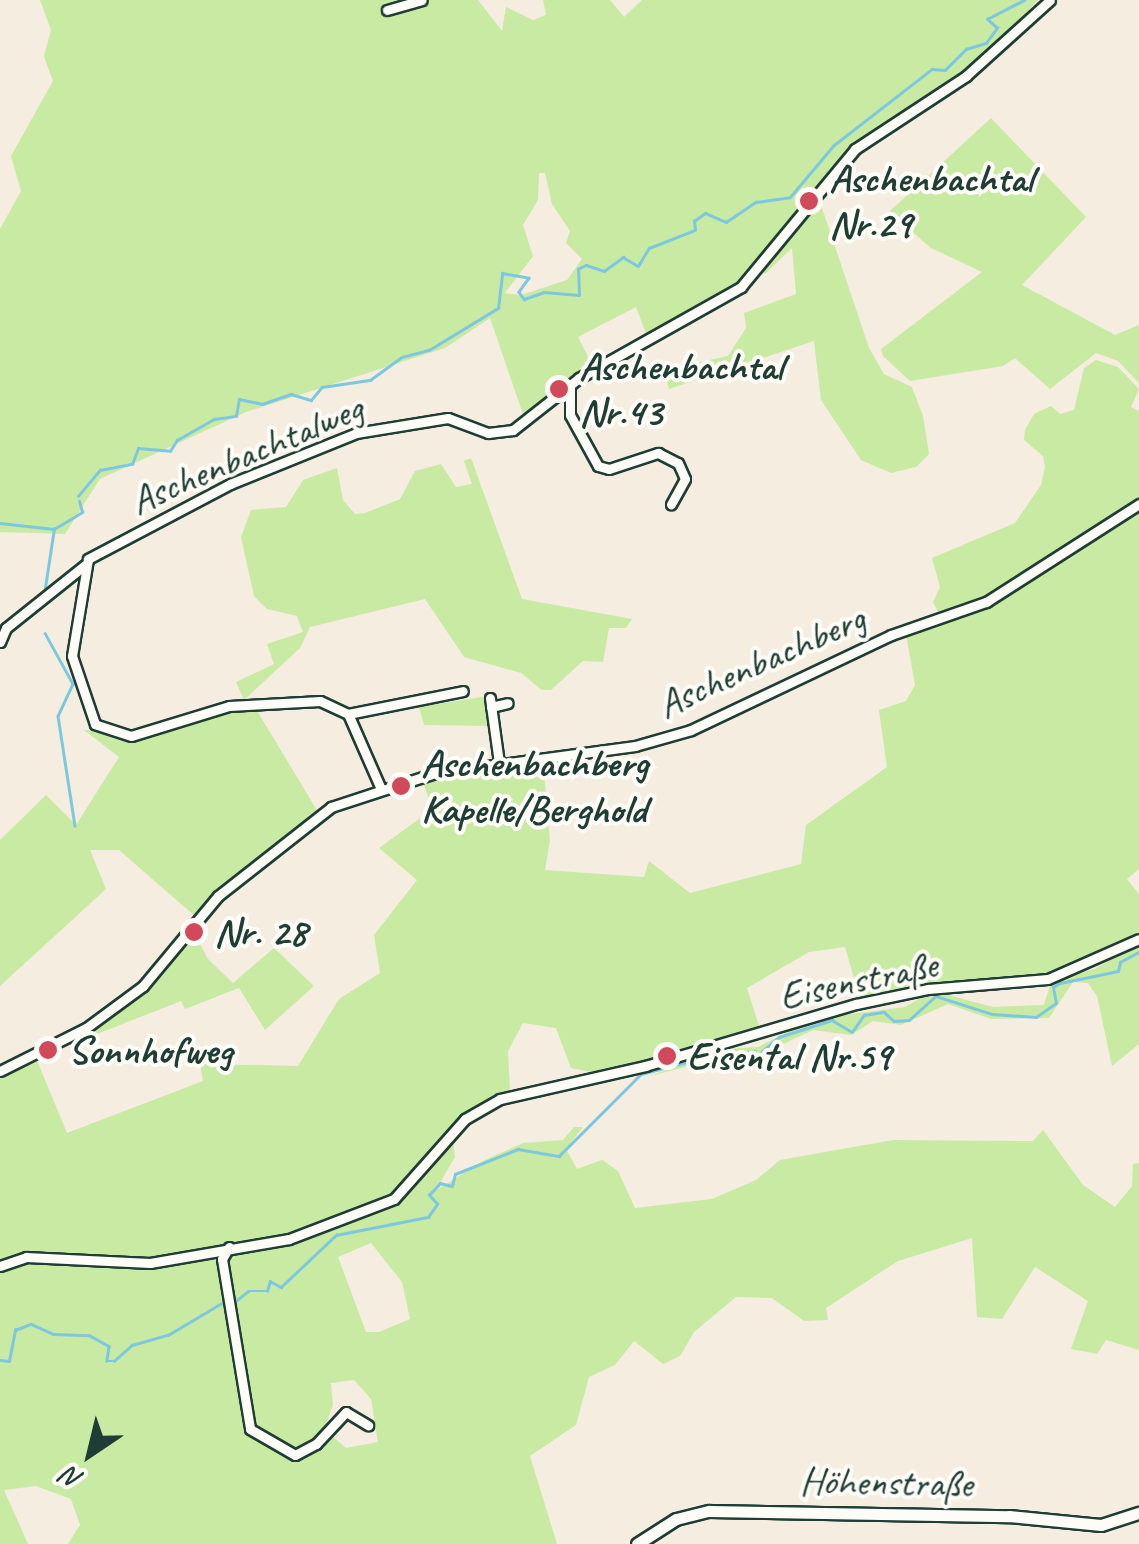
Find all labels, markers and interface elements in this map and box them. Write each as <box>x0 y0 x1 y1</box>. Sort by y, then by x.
place label: Aschenbachtal Nr.29 <box>829 154 1033 248</box>
marker: Aschenbachtal Nr.29 <box>798 190 820 212</box>
place label: Aschenbachtal Nr.43 <box>579 342 783 436</box>
marker: Aschenbachtal Nr.43 <box>548 378 570 400</box>
street label: Aschenbachtalweg <box>123 384 369 524</box>
street label: Aschenbachberg <box>650 594 872 728</box>
place label: Aschenbachberg Kapelle/Berghold <box>421 739 648 833</box>
marker: Aschenbachberg Kapelle/Berghold <box>390 775 412 797</box>
place label: Nr. 28 <box>214 908 307 956</box>
marker: Nr. 28 <box>183 921 205 943</box>
street label: Eisenstraße <box>775 940 941 1020</box>
place label: Sonnhofweg <box>68 1026 232 1074</box>
place label: Eisental Nr.59 <box>687 1032 891 1080</box>
marker: Sonnhofweg <box>37 1039 59 1061</box>
marker: Eisental Nr.59 <box>656 1045 678 1067</box>
north arrow <box>40 1404 140 1504</box>
street label: Höhenstraße <box>799 1456 973 1508</box>
text: N <box>55 1460 90 1498</box>

